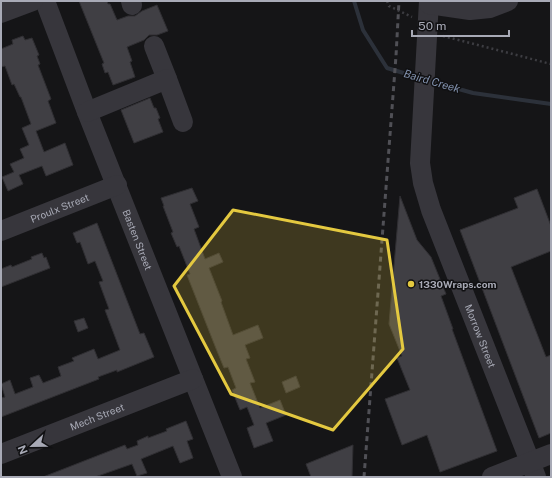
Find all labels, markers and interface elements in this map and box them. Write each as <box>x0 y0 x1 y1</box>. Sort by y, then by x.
scale bar <box>412 12 509 38</box>
text: 50 m <box>418 19 446 33</box>
water label: Baird Creek <box>402 67 462 95</box>
street label: Proulx Street <box>28 191 91 225</box>
street label: Basten Street <box>120 208 155 272</box>
place label: 1330Wraps.com <box>419 278 496 290</box>
marker: 1330Wraps.com <box>406 279 416 289</box>
street label: Morrow Street <box>463 302 498 370</box>
street label: Mech Street <box>68 400 126 433</box>
north arrow <box>12 426 52 466</box>
text: N <box>16 444 30 456</box>

